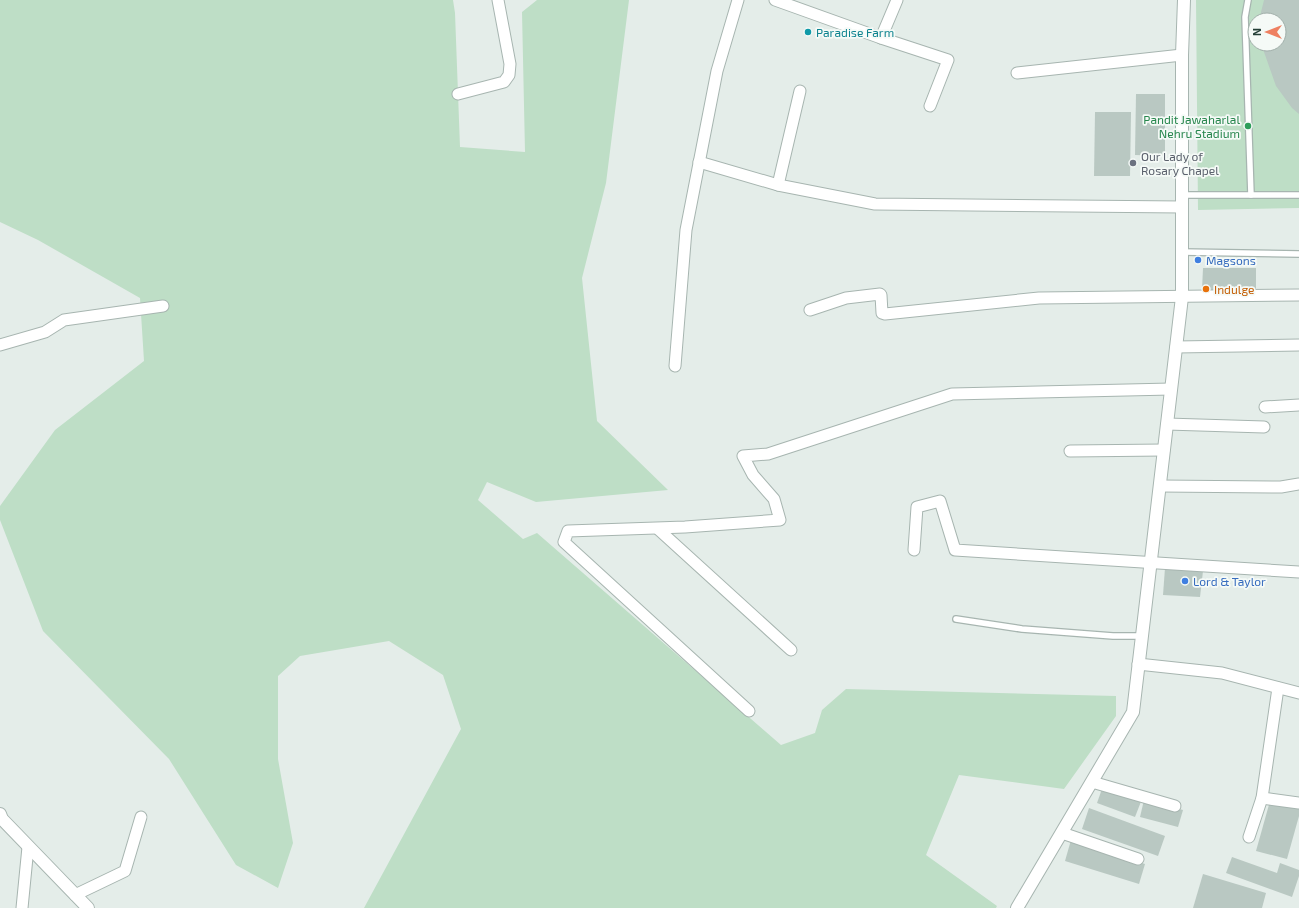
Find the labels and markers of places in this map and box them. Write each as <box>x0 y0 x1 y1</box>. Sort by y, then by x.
place label: Paradise Farm <box>816 25 894 39</box>
marker: Paradise Farm <box>803 27 813 37</box>
place label: Pandit Jawaharlal Nehru Stadium <box>1143 112 1240 140</box>
marker: Pandit Jawaharlal Nehru Stadium <box>1243 121 1253 131</box>
place label: Our Lady of Rosary Chapel <box>1141 149 1219 177</box>
marker: Our Lady of Rosary Chapel <box>1128 158 1138 168</box>
place label: Magsons <box>1206 253 1256 267</box>
marker: Magsons <box>1193 255 1203 265</box>
place label: Indulge <box>1214 282 1255 296</box>
marker: Indulge <box>1201 284 1211 294</box>
place label: Lord & Taylor <box>1193 574 1266 588</box>
marker: Lord & Taylor <box>1180 576 1190 586</box>

